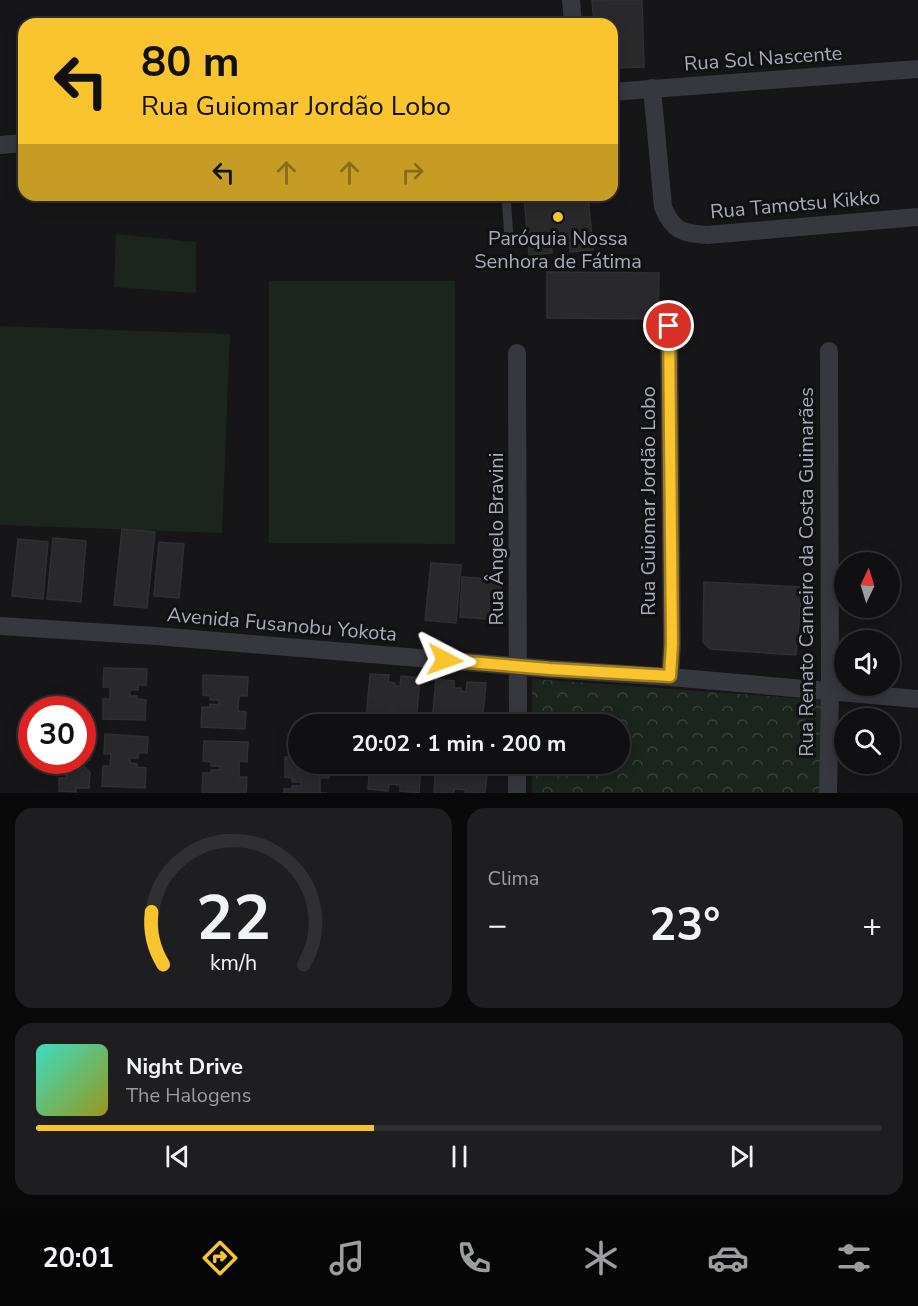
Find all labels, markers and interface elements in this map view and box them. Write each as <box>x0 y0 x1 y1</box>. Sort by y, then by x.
text: 80 m <box>141 34 240 91</box>
street label: Rua Sol Nascente <box>683 40 843 77</box>
icon: left <box>42 42 120 120</box>
text: Rua Guiomar Jordão Lobo <box>141 88 451 125</box>
icon: left <box>207 156 240 189</box>
icon: ahead <box>270 156 303 189</box>
icon: ahead <box>333 156 366 189</box>
icon: right <box>396 156 429 189</box>
street label: Rua Tamotsu Kikko <box>709 184 881 225</box>
marker: Paróquia Nossa Senhora de Fátima <box>551 210 565 224</box>
place label: Paróquia Nossa Senhora de Fátima <box>474 225 642 275</box>
pin <box>643 300 694 351</box>
icon: arrive <box>652 309 685 342</box>
street label: Rua Guiomar Jordão Lobo <box>635 386 662 616</box>
street label: Rua Renato Carneiro da Costa Guimarães <box>793 387 820 757</box>
street label: Rua Ângelo Bravini <box>483 453 510 625</box>
north arrow <box>834 552 900 618</box>
map controls <box>834 552 900 774</box>
street label: Avenida Fusanobu Yokota <box>166 601 398 648</box>
position arrow <box>413 628 477 692</box>
button: sound <box>834 630 900 696</box>
speed limit sign: 30 <box>18 696 96 774</box>
button: search <box>834 708 900 774</box>
text: 20:02 · 1 min · 200 m <box>352 729 566 759</box>
text: Clima <box>488 865 539 892</box>
text: 22 <box>196 876 271 961</box>
text: 23° <box>649 895 720 956</box>
text: − <box>488 903 507 948</box>
text: + <box>862 903 882 948</box>
text: km/h <box>210 948 257 978</box>
text: Night Drive <box>126 1052 243 1082</box>
text: The Halogens <box>126 1082 251 1109</box>
icon: previous <box>161 1140 194 1173</box>
icon: pause <box>443 1140 476 1173</box>
icon: next <box>725 1140 758 1173</box>
icon: directions <box>199 1237 241 1279</box>
icon: music <box>326 1237 368 1279</box>
icon: phone <box>453 1237 495 1279</box>
icon: climate <box>580 1237 622 1279</box>
icon: car <box>707 1237 749 1279</box>
icon: filters <box>833 1237 875 1279</box>
text: 20:01 <box>42 1240 114 1277</box>

